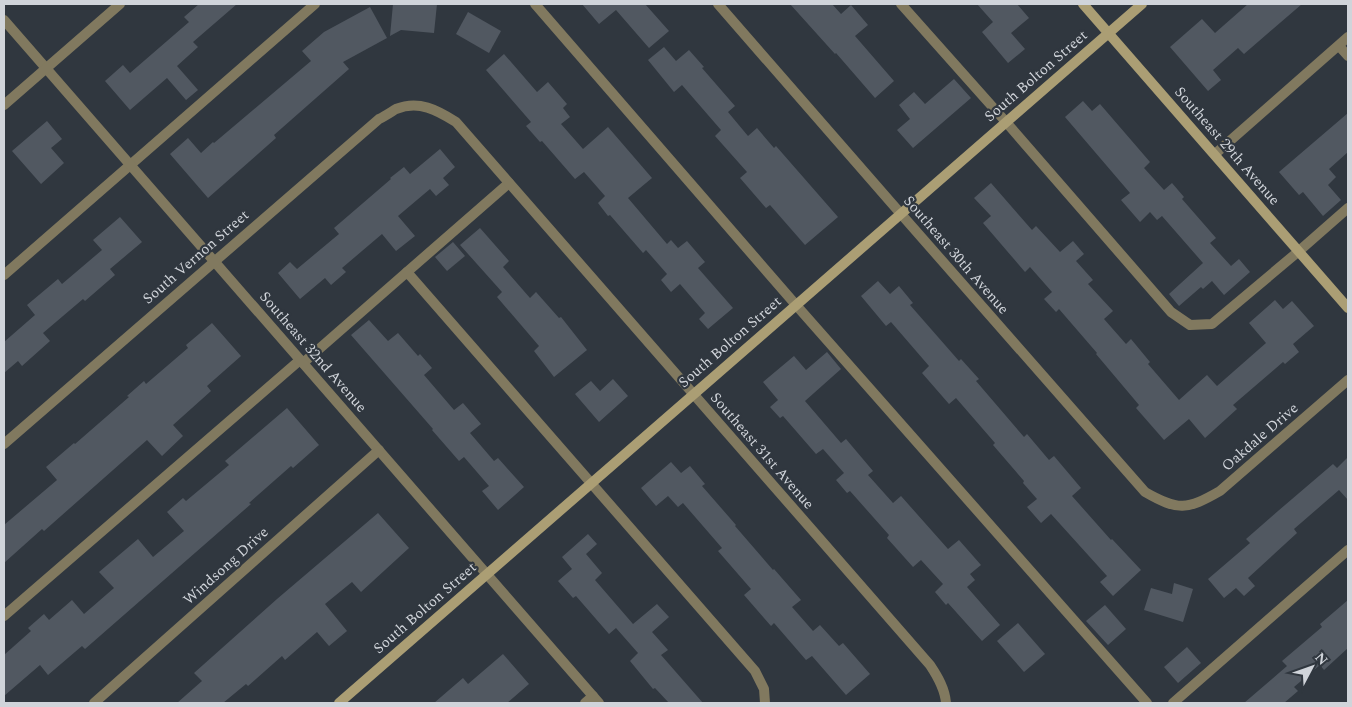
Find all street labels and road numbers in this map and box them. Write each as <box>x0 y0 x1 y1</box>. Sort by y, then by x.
street label: South Bolton Street <box>979 25 1093 127</box>
street label: Southeast 29th Avenue <box>1169 81 1285 211</box>
street label: Southeast 30th Avenue <box>898 190 1014 320</box>
street label: South Vernon Street <box>138 204 254 310</box>
street label: Southeast 32nd Avenue <box>254 286 372 418</box>
street label: South Bolton Street <box>673 291 787 393</box>
street label: Southeast 31st Avenue <box>705 387 819 515</box>
street label: Oakdale Drive <box>1217 397 1303 477</box>
street label: Windsong Drive <box>178 521 274 611</box>
street label: South Bolton Street <box>368 557 482 659</box>

